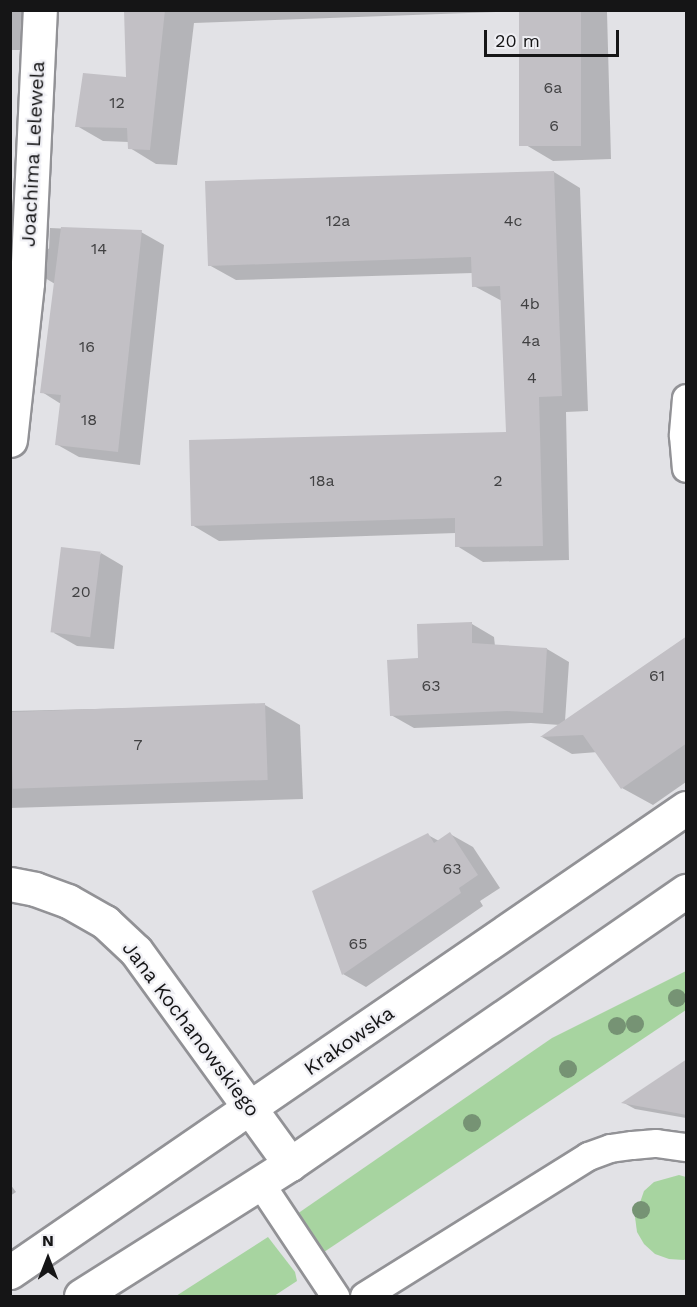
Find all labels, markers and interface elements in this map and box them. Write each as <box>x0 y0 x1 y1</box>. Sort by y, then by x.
scale bar <box>487 18 622 56</box>
text: 20 m <box>495 30 540 51</box>
street label: Joachima Lelewela <box>16 60 50 248</box>
house number: 6a <box>544 78 562 98</box>
house number: 12 <box>109 93 125 113</box>
house number: 6 <box>549 116 559 136</box>
house number: 12a <box>326 211 350 231</box>
house number: 4c <box>504 211 522 231</box>
house number: 14 <box>91 239 107 259</box>
house number: 4b <box>520 294 540 314</box>
house number: 4a <box>522 331 540 351</box>
house number: 16 <box>79 337 95 357</box>
house number: 4 <box>527 368 537 388</box>
house number: 18 <box>81 410 97 430</box>
house number: 18a <box>309 471 335 491</box>
house number: 2 <box>493 471 503 491</box>
house number: 20 <box>71 582 91 602</box>
house number: 61 <box>649 666 665 686</box>
house number: 63 <box>421 676 441 696</box>
house number: 7 <box>134 735 142 755</box>
house number: 63 <box>442 859 462 879</box>
house number: 65 <box>348 934 368 954</box>
street label: Jana Kochanowskiego <box>117 936 265 1122</box>
street label: Krakowska <box>299 1001 399 1081</box>
north arrow <box>18 1229 78 1289</box>
text: N <box>42 1231 54 1250</box>

